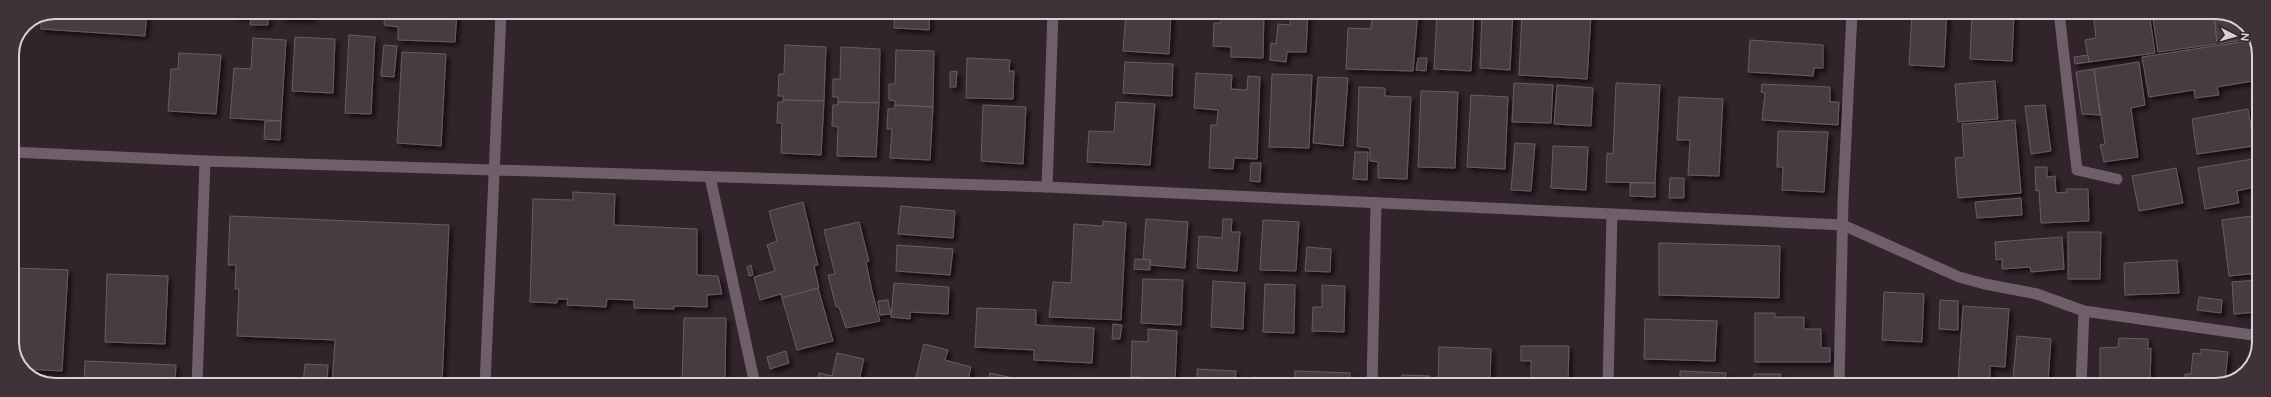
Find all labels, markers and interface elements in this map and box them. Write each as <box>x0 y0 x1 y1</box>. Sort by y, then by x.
north arrow <box>2215 16 2255 56</box>
text: N <box>2238 32 2251 42</box>

